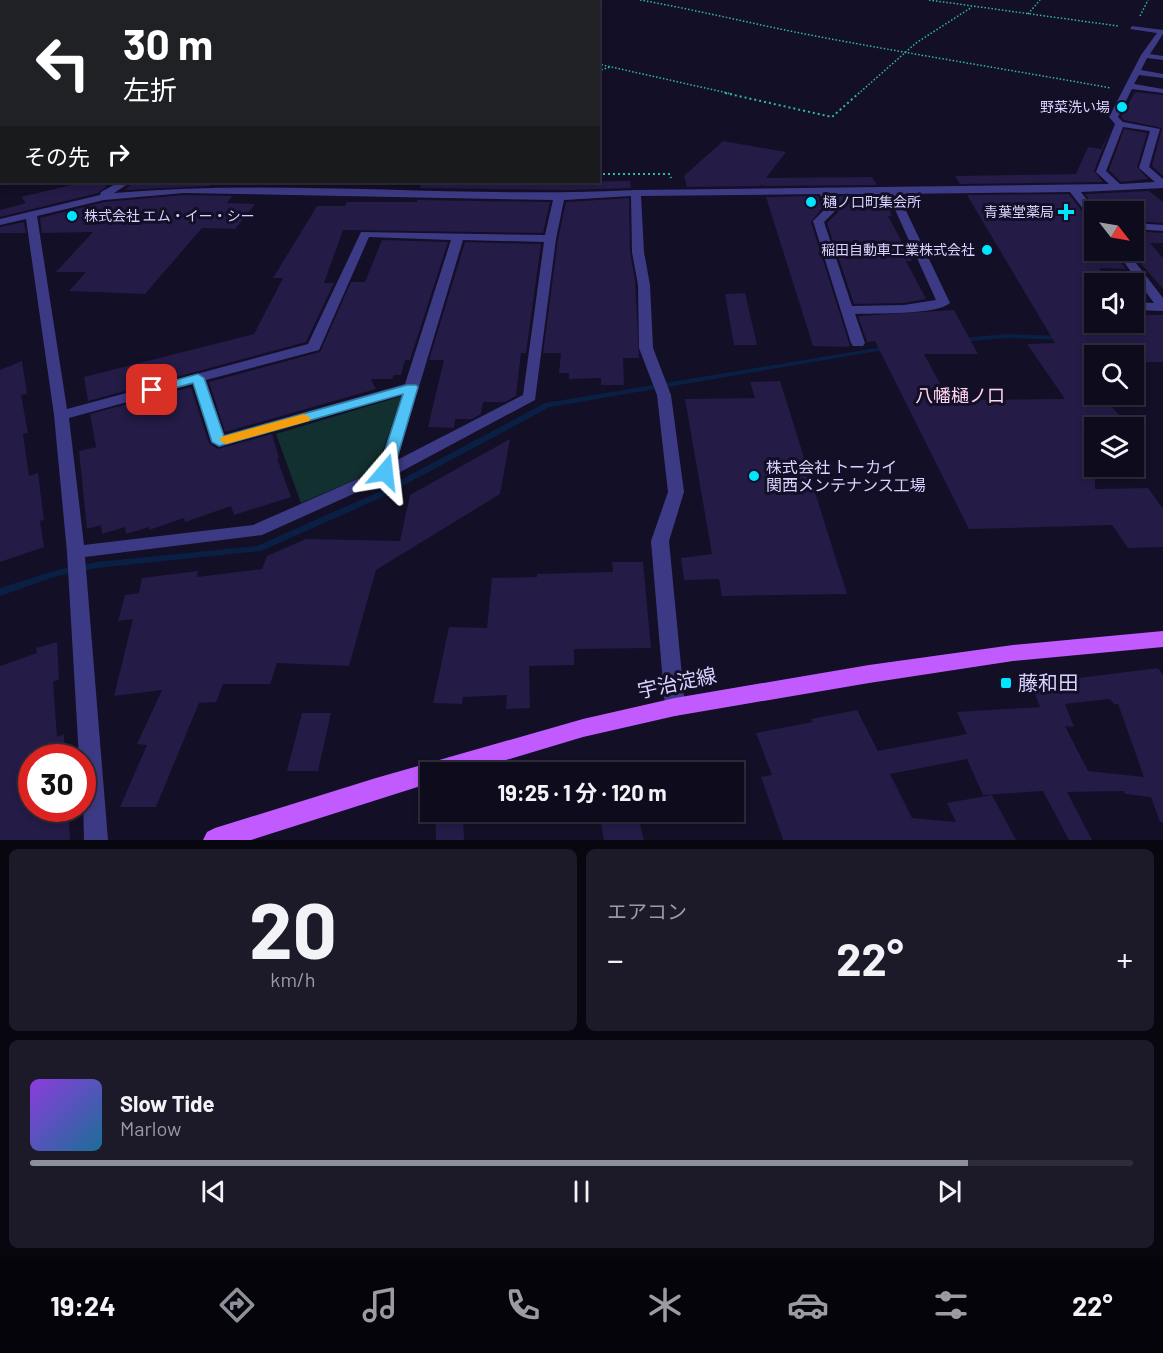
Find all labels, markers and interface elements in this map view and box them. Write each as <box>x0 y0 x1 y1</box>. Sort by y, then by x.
text: 30 m <box>123 18 213 68</box>
icon: left <box>24 24 102 102</box>
text: 左折 <box>123 73 177 105</box>
place label: 野菜洗い場 <box>1040 98 1110 115</box>
marker: 野菜洗い場 <box>1115 100 1129 114</box>
icon: right <box>102 138 135 171</box>
text: その先 <box>24 143 90 169</box>
place label: 樋ノ口町集会所 <box>823 193 921 210</box>
marker: 樋ノ口町集会所 <box>804 195 818 209</box>
north arrow <box>1084 201 1144 261</box>
map controls <box>1084 201 1144 477</box>
place label: 青葉堂薬局 <box>984 203 1054 220</box>
marker: 青葉堂薬局 <box>1059 205 1073 219</box>
place label: 株式会社 エム・イー・シー <box>84 207 255 224</box>
marker: 株式会社 エム・イー・シー <box>65 209 79 223</box>
place label: 稲田自動車工業株式会社 <box>821 241 975 258</box>
marker: 稲田自動車工業株式会社 <box>980 243 994 257</box>
button: sound <box>1084 273 1144 333</box>
button: search <box>1084 345 1144 405</box>
pin <box>126 364 177 415</box>
icon: arrive <box>135 373 168 406</box>
district label: 八幡樋ノ口 <box>915 384 1005 406</box>
button: layers <box>1084 417 1144 477</box>
position arrow <box>353 440 417 504</box>
place label: 株式会社 トーカイ 関西メンテナンス工場 <box>766 457 926 494</box>
marker: 株式会社 トーカイ 関西メンテナンス工場 <box>747 469 761 483</box>
street label: 宇治淀線 <box>635 662 718 702</box>
place label: 藤和田 <box>1018 670 1078 694</box>
marker: 藤和田 <box>999 676 1013 690</box>
speed limit sign: 30 <box>18 744 96 822</box>
text: 19:25 · 1 分 · 120 m <box>497 779 667 805</box>
text: 20 <box>249 881 337 975</box>
text: エアコン <box>607 899 687 923</box>
text: 22° <box>836 931 904 985</box>
text: − <box>607 939 624 979</box>
text: + <box>1116 939 1133 979</box>
text: km/h <box>270 967 316 991</box>
text: Slow Tide <box>120 1090 215 1116</box>
text: Marlow <box>120 1116 181 1140</box>
icon: previous <box>197 1175 230 1208</box>
icon: pause <box>565 1175 598 1208</box>
icon: next <box>933 1175 966 1208</box>
icon: directions <box>216 1284 258 1326</box>
icon: music <box>359 1284 401 1326</box>
icon: phone <box>502 1284 544 1326</box>
icon: climate <box>644 1284 686 1326</box>
icon: car <box>787 1284 829 1326</box>
icon: filters <box>930 1284 972 1326</box>
text: 19:24 <box>50 1289 116 1321</box>
text: 22° <box>1072 1289 1113 1321</box>

